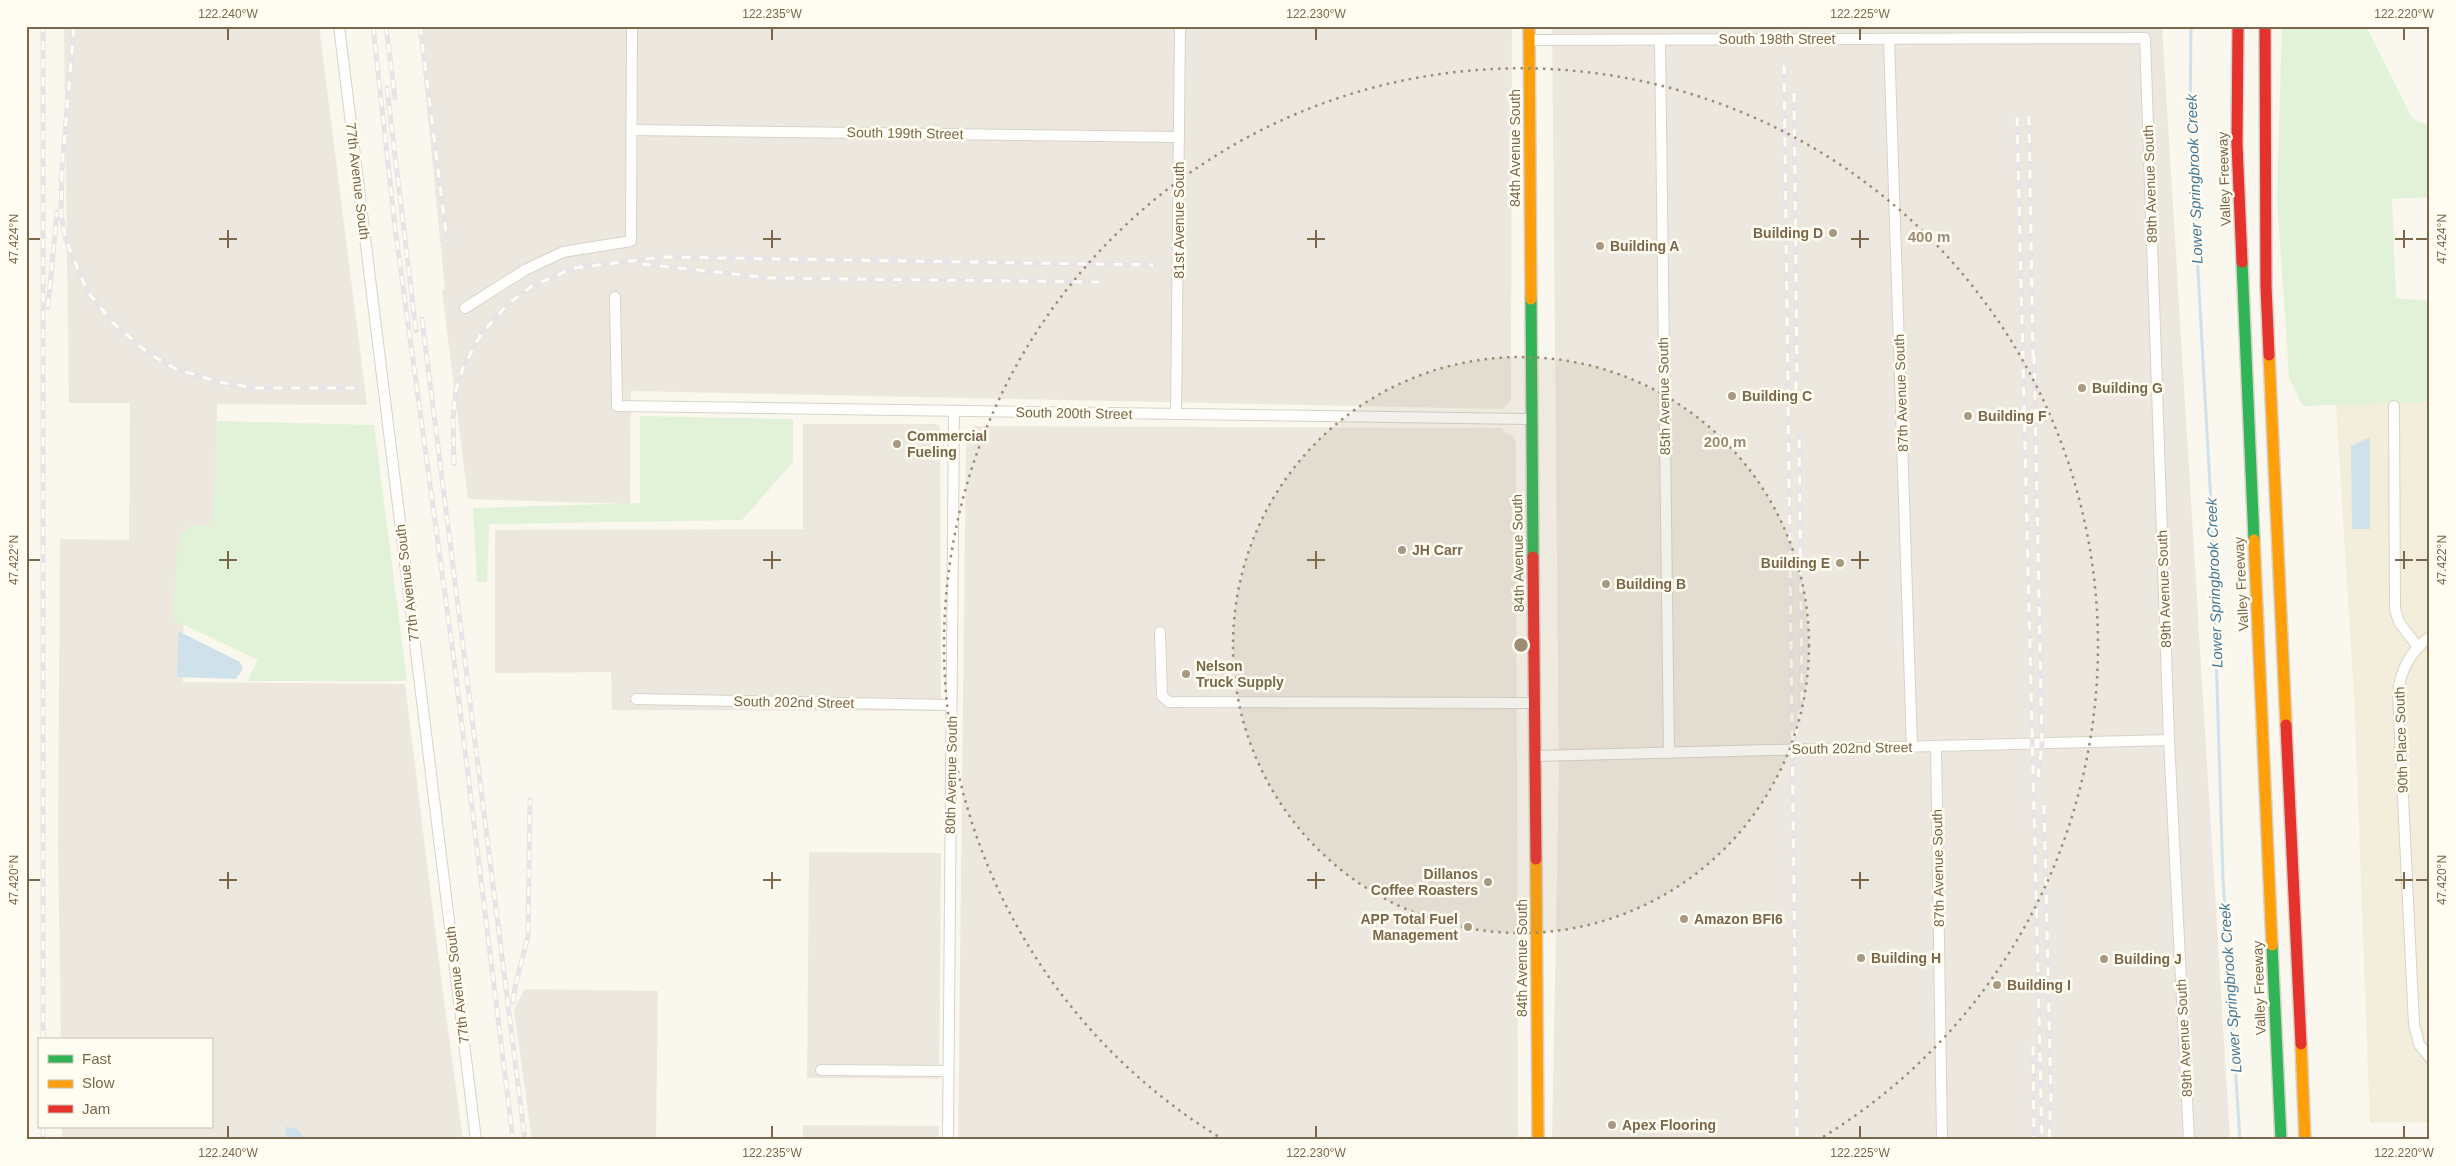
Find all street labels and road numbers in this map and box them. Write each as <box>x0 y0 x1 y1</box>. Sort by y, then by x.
street label: South 198th Street <box>1719 31 1835 47</box>
street label: 84th Avenue South <box>1507 89 1523 207</box>
street label: 77th Avenue South <box>343 121 373 241</box>
street label: South 199th Street <box>846 124 964 142</box>
street label: 89th Avenue South <box>2140 125 2160 243</box>
street label: Valley Freeway <box>2214 131 2234 227</box>
street label: 81st Avenue South <box>1171 161 1187 279</box>
street label: 87th Avenue South <box>1891 334 1911 452</box>
street label: 85th Avenue South <box>1655 337 1673 455</box>
street label: South 200th Street <box>1015 404 1133 422</box>
street label: 84th Avenue South <box>1509 494 1527 612</box>
street label: 77th Avenue South <box>392 523 422 643</box>
street label: 89th Avenue South <box>2154 530 2174 648</box>
street label: Valley Freeway <box>2231 536 2251 632</box>
street label: 90th Place South <box>2391 686 2411 794</box>
street label: South 202nd Street <box>734 693 855 711</box>
street label: 80th Avenue South <box>942 716 960 834</box>
street label: South 202nd Street <box>1792 739 1913 757</box>
street label: 87th Avenue South <box>1929 809 1947 927</box>
street label: 84th Avenue South <box>1514 899 1530 1017</box>
street label: 77th Avenue South <box>442 925 472 1045</box>
street label: Valley Freeway <box>2249 940 2269 1036</box>
street label: 89th Avenue South <box>2173 979 2195 1097</box>

